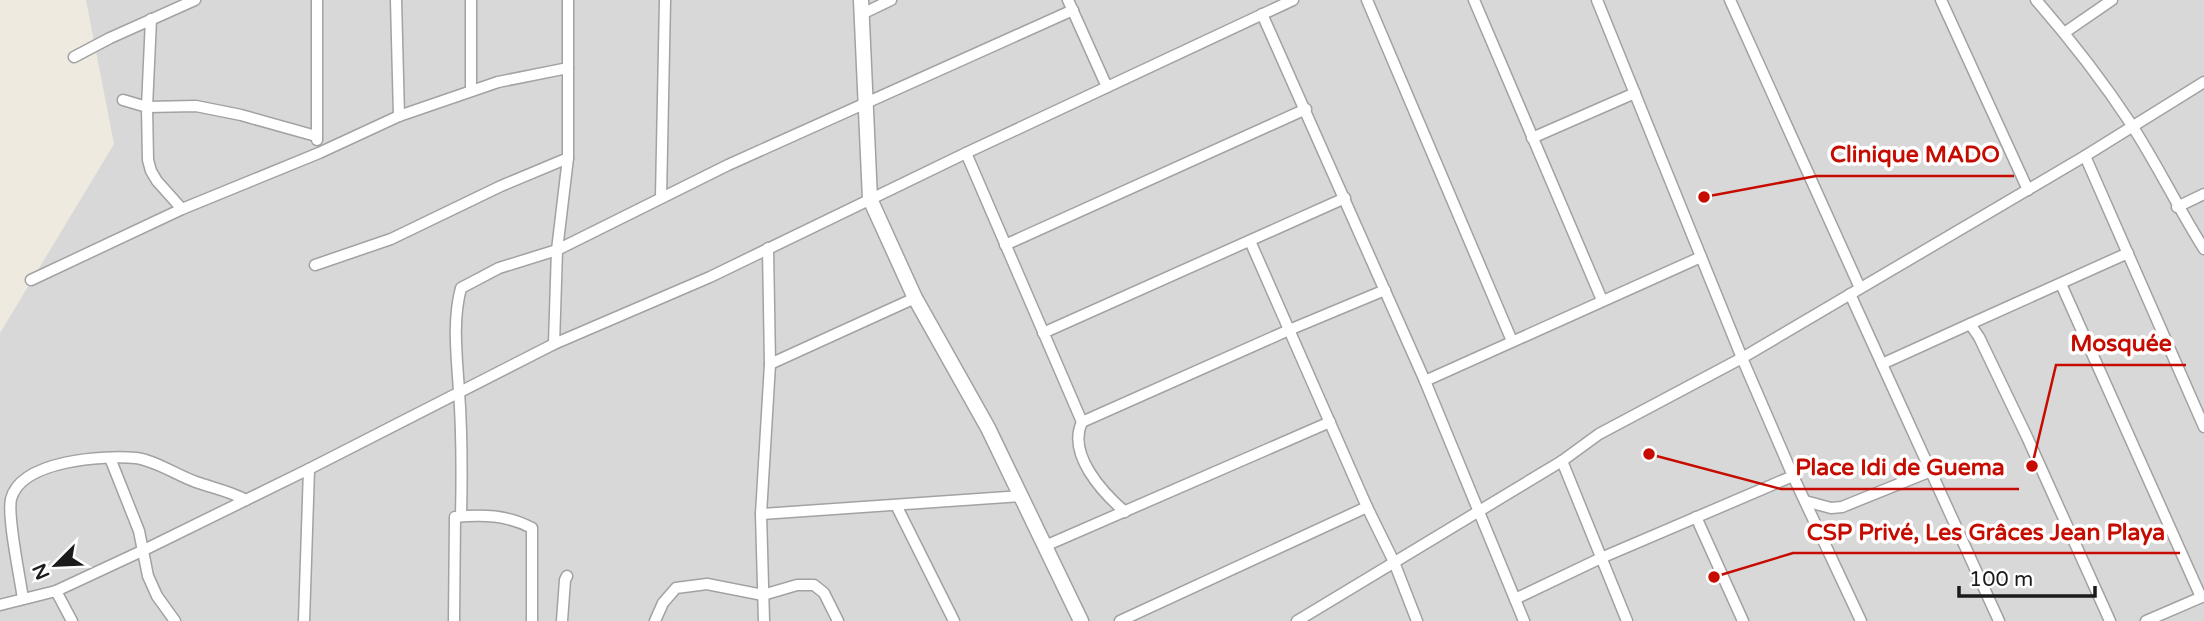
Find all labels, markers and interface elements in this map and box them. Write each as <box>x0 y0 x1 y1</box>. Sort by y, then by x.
callout: Clinique MADO <box>1816 132 2014 176</box>
text: Clinique MADO <box>1830 141 2000 169</box>
callout: Mosquée <box>2056 321 2186 365</box>
text: Mosquée <box>2070 330 2172 358</box>
callout: Place Idi de Guema <box>1781 445 2019 489</box>
text: Place Idi de Guema <box>1795 454 2005 482</box>
callout: CSP Privé, Les Grâces Jean Playa <box>1793 509 2180 553</box>
text: CSP Privé, Les Grâces Jean Playa <box>1807 519 2165 547</box>
north arrow <box>21 530 91 600</box>
scale bar <box>1959 554 2096 598</box>
text: N <box>28 560 55 583</box>
text: 100 m <box>1969 567 2033 592</box>

